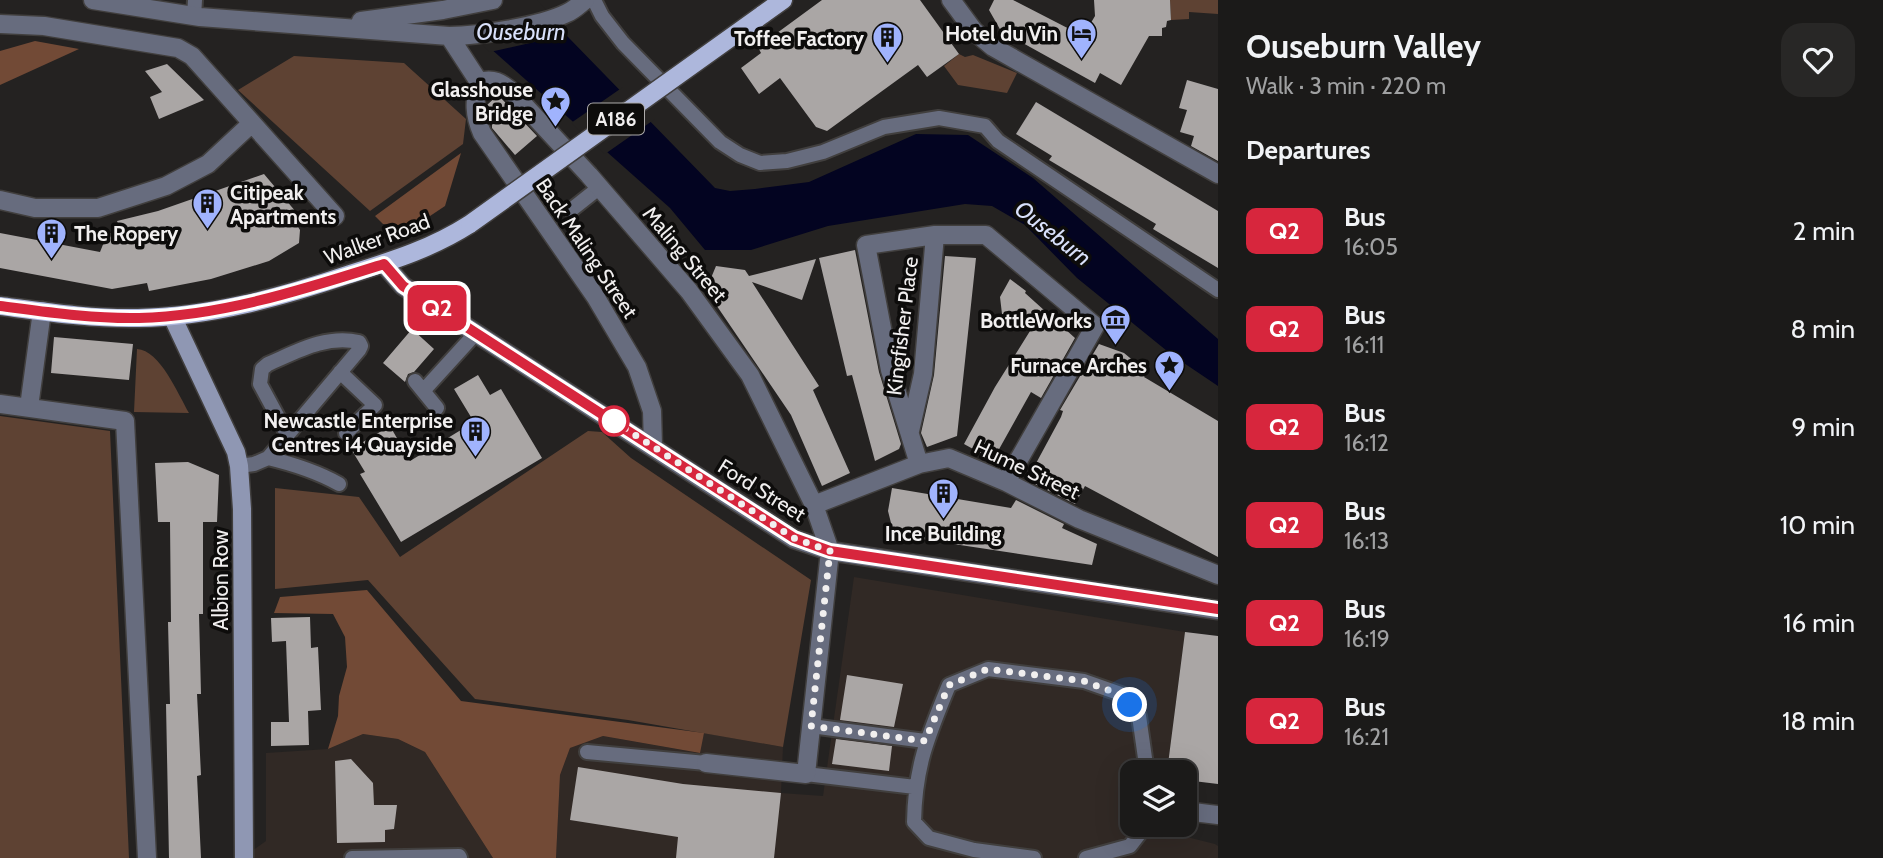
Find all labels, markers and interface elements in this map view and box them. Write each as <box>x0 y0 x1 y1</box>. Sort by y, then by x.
hotel icon: Hotel du Vin <box>1064 16 1098 60</box>
water label: Ouseburn <box>476 18 566 46</box>
building icon: Toffee Factory <box>870 21 904 65</box>
place label: Hotel du Vin <box>945 21 1058 46</box>
button: heart <box>1781 23 1855 97</box>
place label: Toffee Factory <box>734 26 865 51</box>
text: Ouseburn Valley <box>1246 26 1481 66</box>
text: Walk · 3 min · 220 m <box>1246 72 1446 100</box>
place label: Glasshouse Bridge <box>431 77 533 126</box>
place icon: Glasshouse Bridge <box>539 84 573 128</box>
road number: A186 <box>588 104 644 134</box>
text: Departures <box>1246 134 1370 166</box>
street label: Back Maling Street <box>531 173 643 323</box>
place label: Citipeak Apartments <box>230 180 337 229</box>
building icon: Citipeak Apartments <box>190 187 224 231</box>
water label: Ouseburn <box>1009 194 1097 272</box>
street label: Maling Street <box>638 201 732 307</box>
text: Bus <box>1344 201 1385 233</box>
street label: Walker Road <box>321 208 433 270</box>
text: 2 min <box>1793 215 1855 247</box>
building icon: The Ropery <box>34 216 68 260</box>
text: Q2 <box>1269 216 1300 245</box>
place label: The Ropery <box>74 221 179 246</box>
text: 16:05 <box>1344 233 1398 261</box>
street label: Kingfisher Place <box>881 255 923 397</box>
line badge: Q2 <box>406 285 468 331</box>
text: Q2 <box>422 293 452 322</box>
text: Bus <box>1344 299 1385 331</box>
museum icon: BottleWorks <box>1098 303 1132 347</box>
place label: BottleWorks <box>980 308 1092 333</box>
text: 8 min <box>1791 313 1855 345</box>
text: Q2 <box>1269 314 1300 343</box>
text: 16:11 <box>1344 331 1384 359</box>
place icon: Furnace Arches <box>1153 348 1187 392</box>
place label: Furnace Arches <box>1010 353 1147 378</box>
text: Bus <box>1344 397 1385 429</box>
unlabelled marker <box>599 406 629 436</box>
place label: Newcastle Enterprise Centres i4 Quayside <box>263 408 453 457</box>
text: 9 min <box>1792 411 1855 443</box>
text: Q2 <box>1269 412 1300 441</box>
building icon: Newcastle Enterprise Centres i4 Quayside <box>459 415 493 459</box>
text: 16:12 <box>1344 429 1389 457</box>
street label: Hume Street <box>970 434 1084 504</box>
street label: Ford Street <box>714 453 810 527</box>
building icon: Ince Building <box>926 476 960 520</box>
text: Bus <box>1344 495 1385 527</box>
text: 10 min <box>1780 509 1855 541</box>
text: Q2 <box>1269 510 1300 539</box>
place label: Ince Building <box>885 521 1002 546</box>
text: 16:13 <box>1344 527 1389 555</box>
street label: Albion Row <box>208 530 233 630</box>
text: Bus <box>1344 593 1385 625</box>
text: 16 min <box>1783 607 1855 639</box>
text: Q2 <box>1269 608 1300 637</box>
text: 16:19 <box>1344 625 1390 653</box>
your location <box>1112 687 1147 722</box>
text: Bus <box>1344 691 1385 723</box>
text: 18 min <box>1782 705 1855 737</box>
text: Q2 <box>1269 706 1300 735</box>
text: 16:21 <box>1344 723 1389 751</box>
map controls <box>1120 760 1197 837</box>
button: layers <box>1120 760 1197 837</box>

